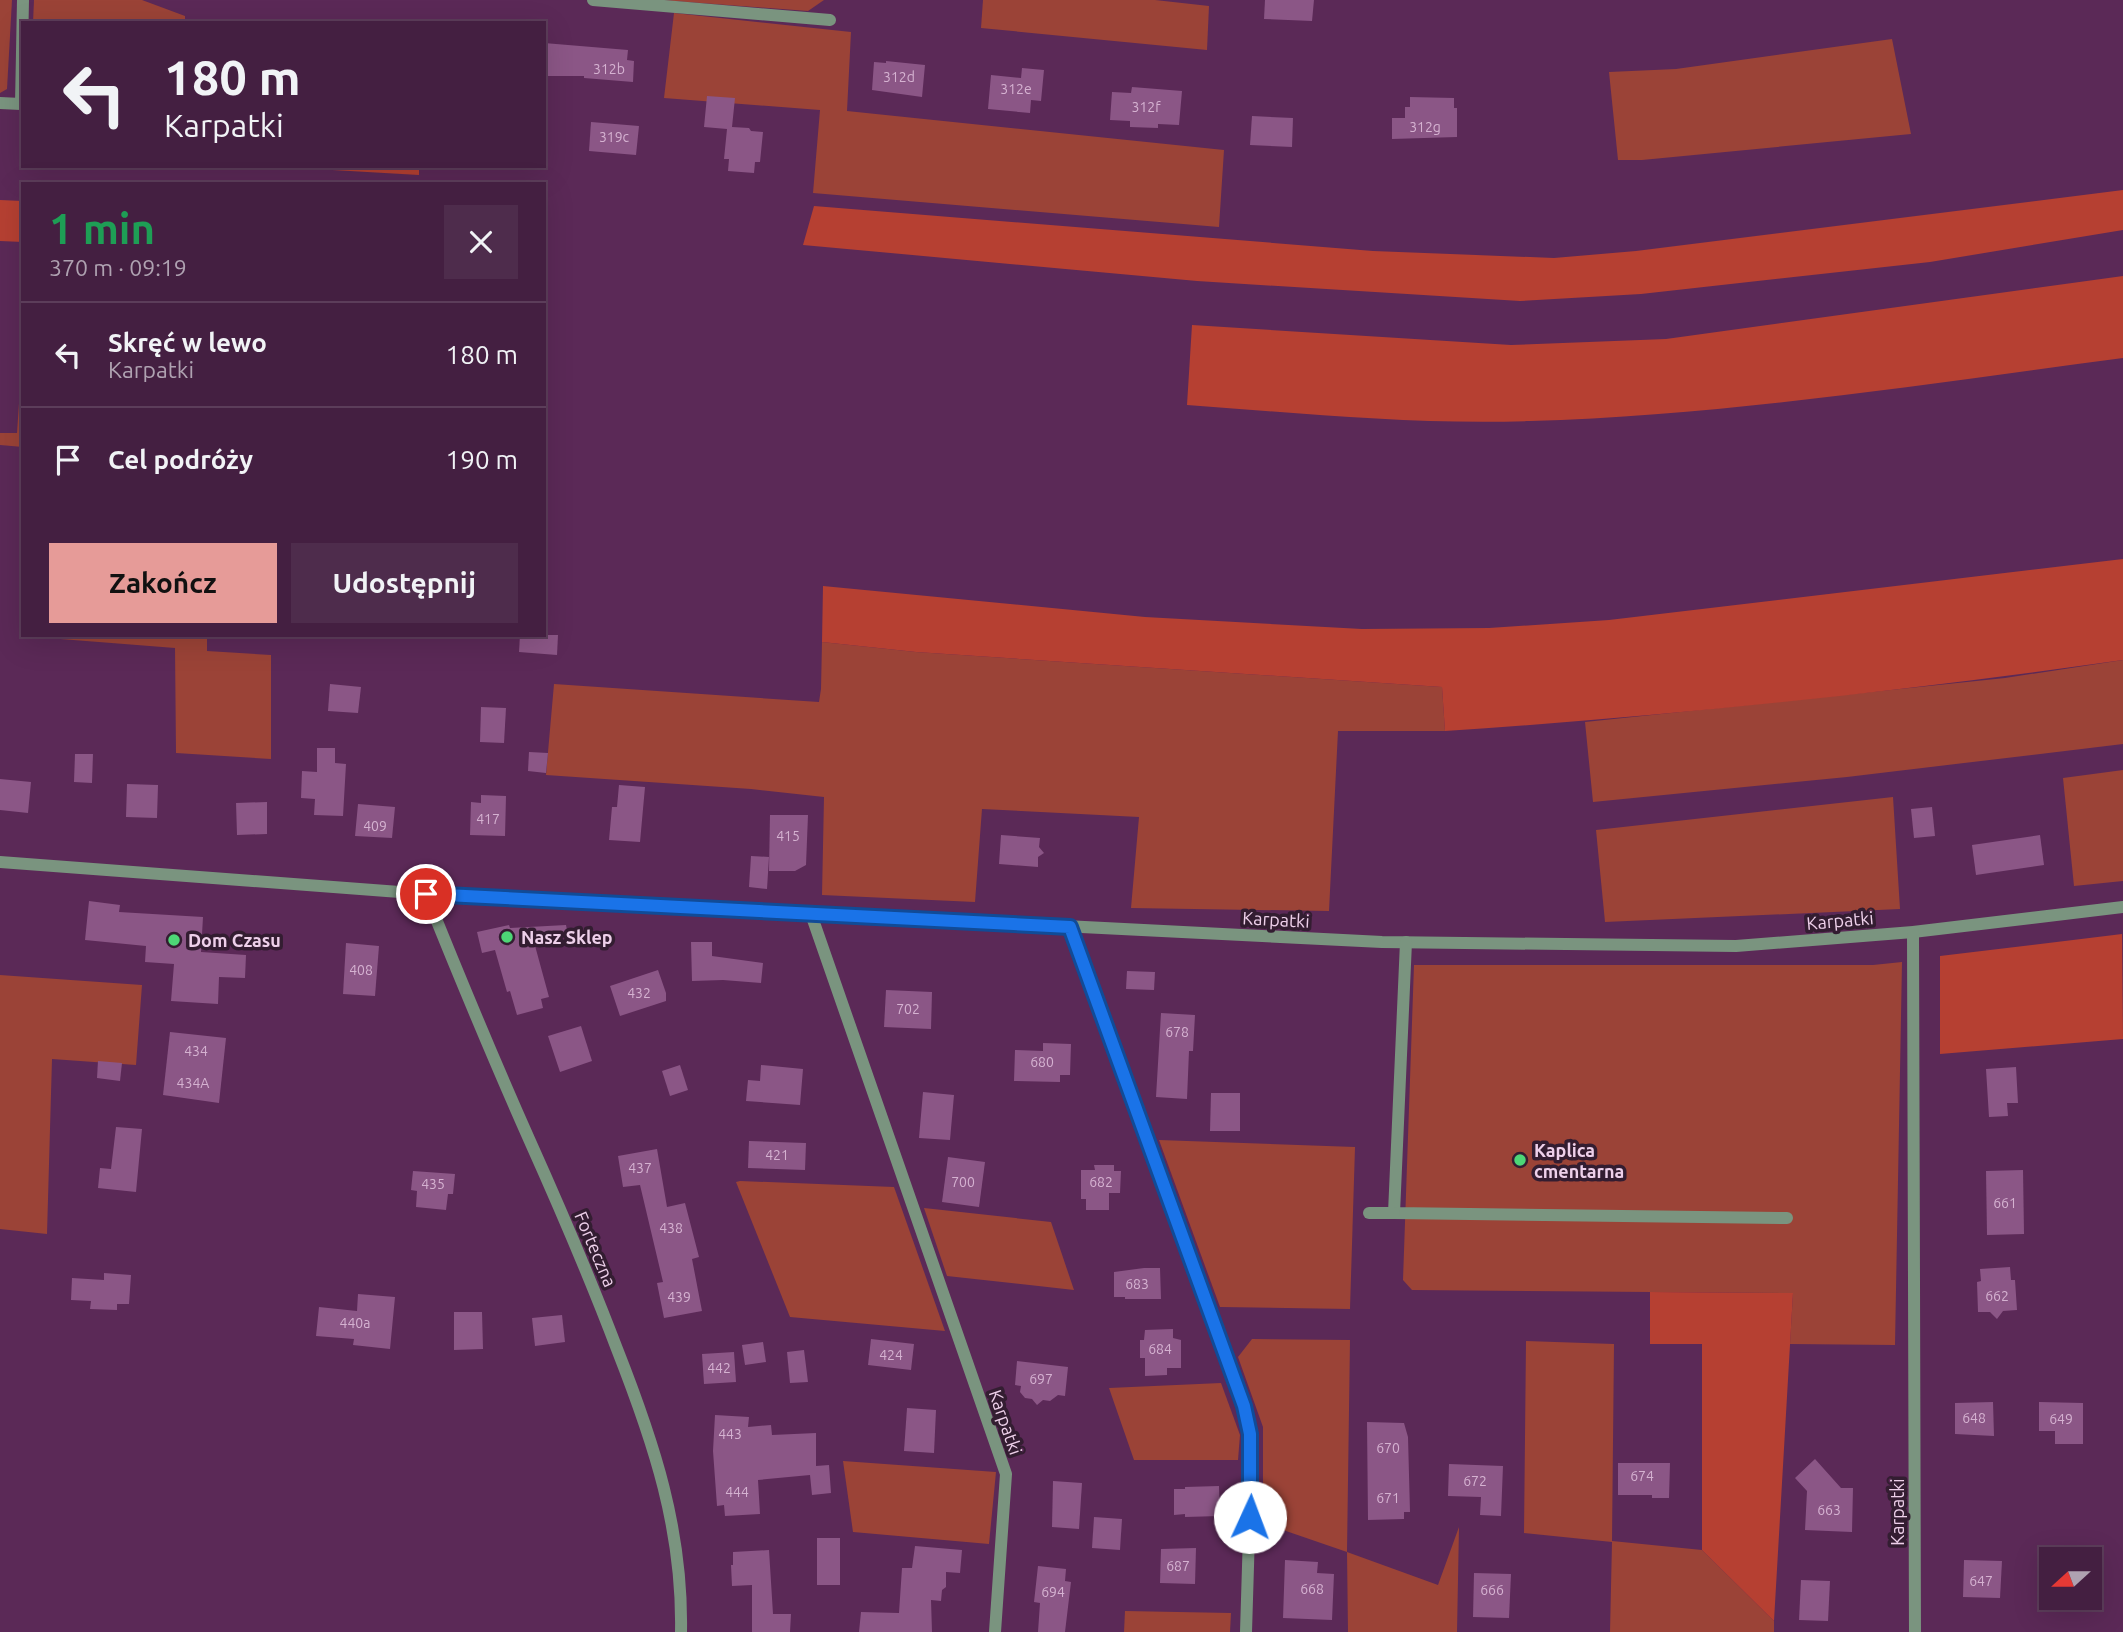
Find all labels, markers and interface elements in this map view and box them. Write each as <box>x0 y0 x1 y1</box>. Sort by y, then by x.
icon: left <box>49 49 140 140</box>
text: 180 m <box>164 49 301 104</box>
house number: 312b <box>593 61 625 77</box>
house number: 312d <box>883 69 915 85</box>
house number: 312e <box>1000 81 1032 97</box>
house number: 312f <box>1131 99 1161 115</box>
text: Karpatki <box>164 107 284 143</box>
house number: 312g <box>1409 119 1441 135</box>
house number: 319c <box>599 129 630 145</box>
text: 1 min <box>49 205 155 252</box>
button: close <box>444 205 518 279</box>
text: 370 m · 09:19 <box>49 255 187 280</box>
text: Skręć w lewo <box>108 328 267 357</box>
icon: left <box>49 336 87 374</box>
text: 180 m <box>446 340 518 369</box>
text: Karpatki <box>108 357 194 382</box>
icon: arrive <box>49 441 87 479</box>
text: Cel podróży <box>108 445 253 474</box>
text: 190 m <box>446 445 518 474</box>
button: Zakończ <box>49 543 277 623</box>
button: Udostępnij <box>291 543 518 623</box>
house number: 417 <box>476 811 500 827</box>
house number: 409 <box>363 818 387 834</box>
house number: 415 <box>776 828 800 844</box>
pin <box>396 864 456 924</box>
icon: arrive <box>407 875 445 913</box>
street label: Karpatki <box>1242 907 1310 931</box>
street label: Karpatki <box>1806 907 1874 933</box>
place label: Nasz Sklep <box>521 927 613 947</box>
marker: Nasz Sklep <box>499 929 515 945</box>
place label: Dom Czasu <box>188 930 281 950</box>
marker: Dom Czasu <box>166 932 182 948</box>
house number: 408 <box>349 962 373 978</box>
house number: 432 <box>627 985 651 1001</box>
house number: 702 <box>896 1001 920 1017</box>
house number: 678 <box>1165 1024 1189 1040</box>
house number: 434 <box>184 1043 208 1059</box>
house number: 680 <box>1030 1054 1054 1070</box>
house number: 434A <box>177 1075 209 1091</box>
place label: Kaplica cmentarna <box>1534 1140 1624 1181</box>
house number: 421 <box>765 1147 789 1163</box>
marker: Kaplica cmentarna <box>1512 1152 1528 1168</box>
house number: 437 <box>628 1160 652 1176</box>
house number: 700 <box>951 1174 975 1190</box>
house number: 682 <box>1089 1174 1113 1190</box>
house number: 435 <box>421 1176 445 1192</box>
house number: 661 <box>1993 1195 2017 1211</box>
street label: Forteczna <box>571 1208 621 1290</box>
house number: 438 <box>659 1220 683 1236</box>
house number: 683 <box>1125 1276 1149 1292</box>
house number: 662 <box>1985 1288 2009 1304</box>
house number: 439 <box>667 1289 691 1305</box>
house number: 440a <box>340 1315 370 1331</box>
house number: 684 <box>1148 1341 1172 1357</box>
house number: 424 <box>879 1347 903 1363</box>
house number: 442 <box>707 1360 731 1376</box>
house number: 697 <box>1029 1371 1053 1387</box>
street label: Karpatki <box>986 1387 1026 1457</box>
house number: 648 <box>1962 1410 1986 1426</box>
house number: 649 <box>2049 1411 2073 1427</box>
house number: 443 <box>718 1426 742 1442</box>
house number: 670 <box>1376 1440 1400 1456</box>
house number: 674 <box>1630 1468 1654 1484</box>
house number: 672 <box>1463 1473 1487 1489</box>
street label: Karpatki <box>1887 1478 1907 1546</box>
position arrow <box>1213 1480 1287 1554</box>
house number: 444 <box>725 1484 749 1500</box>
house number: 671 <box>1376 1490 1400 1506</box>
house number: 663 <box>1817 1502 1841 1518</box>
north arrow <box>2039 1547 2102 1610</box>
map controls <box>2039 1547 2102 1610</box>
house number: 687 <box>1166 1558 1190 1574</box>
house number: 647 <box>1969 1573 1993 1589</box>
house number: 668 <box>1300 1581 1324 1597</box>
house number: 666 <box>1480 1582 1504 1598</box>
house number: 694 <box>1041 1584 1065 1600</box>

